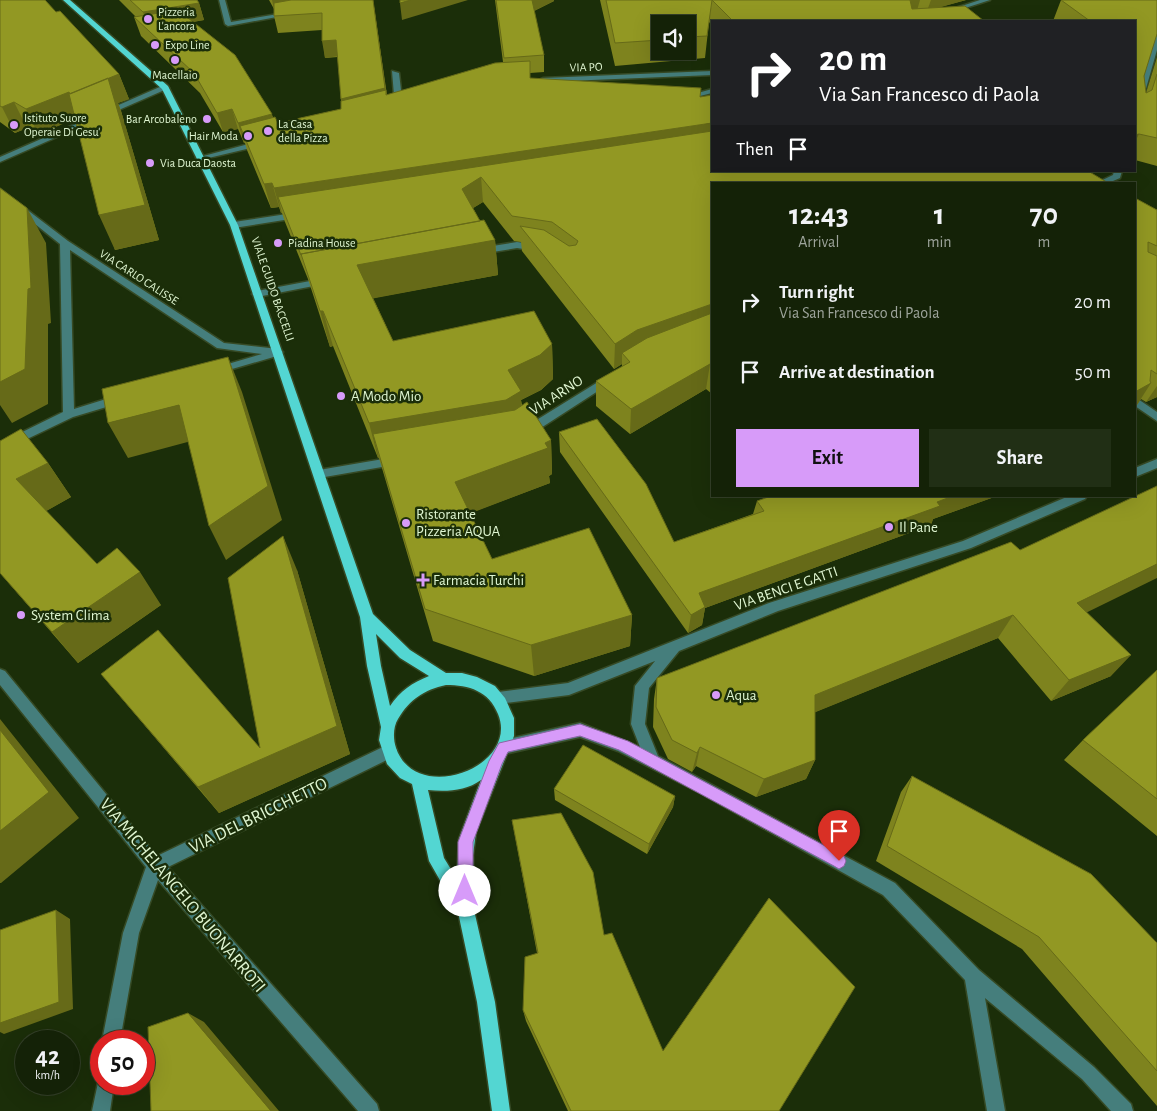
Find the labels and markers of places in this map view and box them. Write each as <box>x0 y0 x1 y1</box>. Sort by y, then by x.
place label: Pizzeria L'ancora <box>158 6 195 32</box>
marker: Pizzeria L'ancora <box>142 13 154 25</box>
marker: Expo Line <box>149 39 161 51</box>
place label: Expo Line <box>165 39 210 51</box>
marker: Macellaio <box>169 54 181 66</box>
place label: Macellaio <box>152 69 198 81</box>
place label: Istituto Suore Operaie Di Gesu' <box>24 112 100 138</box>
place label: Bar Arcobaleno <box>126 113 197 125</box>
marker: Bar Arcobaleno <box>201 113 213 125</box>
place label: La Casa della Pizza <box>278 118 328 144</box>
marker: Istituto Suore Operaie Di Gesu' <box>8 119 20 131</box>
marker: La Casa della Pizza <box>262 125 274 137</box>
place label: Hair Moda <box>189 130 238 142</box>
marker: Hair Moda <box>242 130 254 142</box>
marker: Via Duca Daosta <box>144 157 156 169</box>
place label: Via Duca Daosta <box>160 157 237 169</box>
marker: Piadina House <box>272 237 284 249</box>
place label: Piadina House <box>288 237 355 249</box>
place label: A Modo Mio <box>351 389 422 404</box>
marker: A Modo Mio <box>335 390 347 402</box>
place label: Ristorante Pizzeria AQUA <box>416 507 501 539</box>
marker: Ristorante Pizzeria AQUA <box>400 517 412 529</box>
place label: Il Pane <box>899 520 938 535</box>
marker: Il Pane <box>883 521 895 533</box>
place label: Farmacia Turchi <box>433 573 524 588</box>
marker: Farmacia Turchi <box>417 574 429 586</box>
place label: System Clima <box>31 608 110 623</box>
marker: System Clima <box>15 609 27 621</box>
place label: Aqua <box>726 688 757 703</box>
marker: Aqua <box>710 689 722 701</box>
pin <box>818 810 860 861</box>

